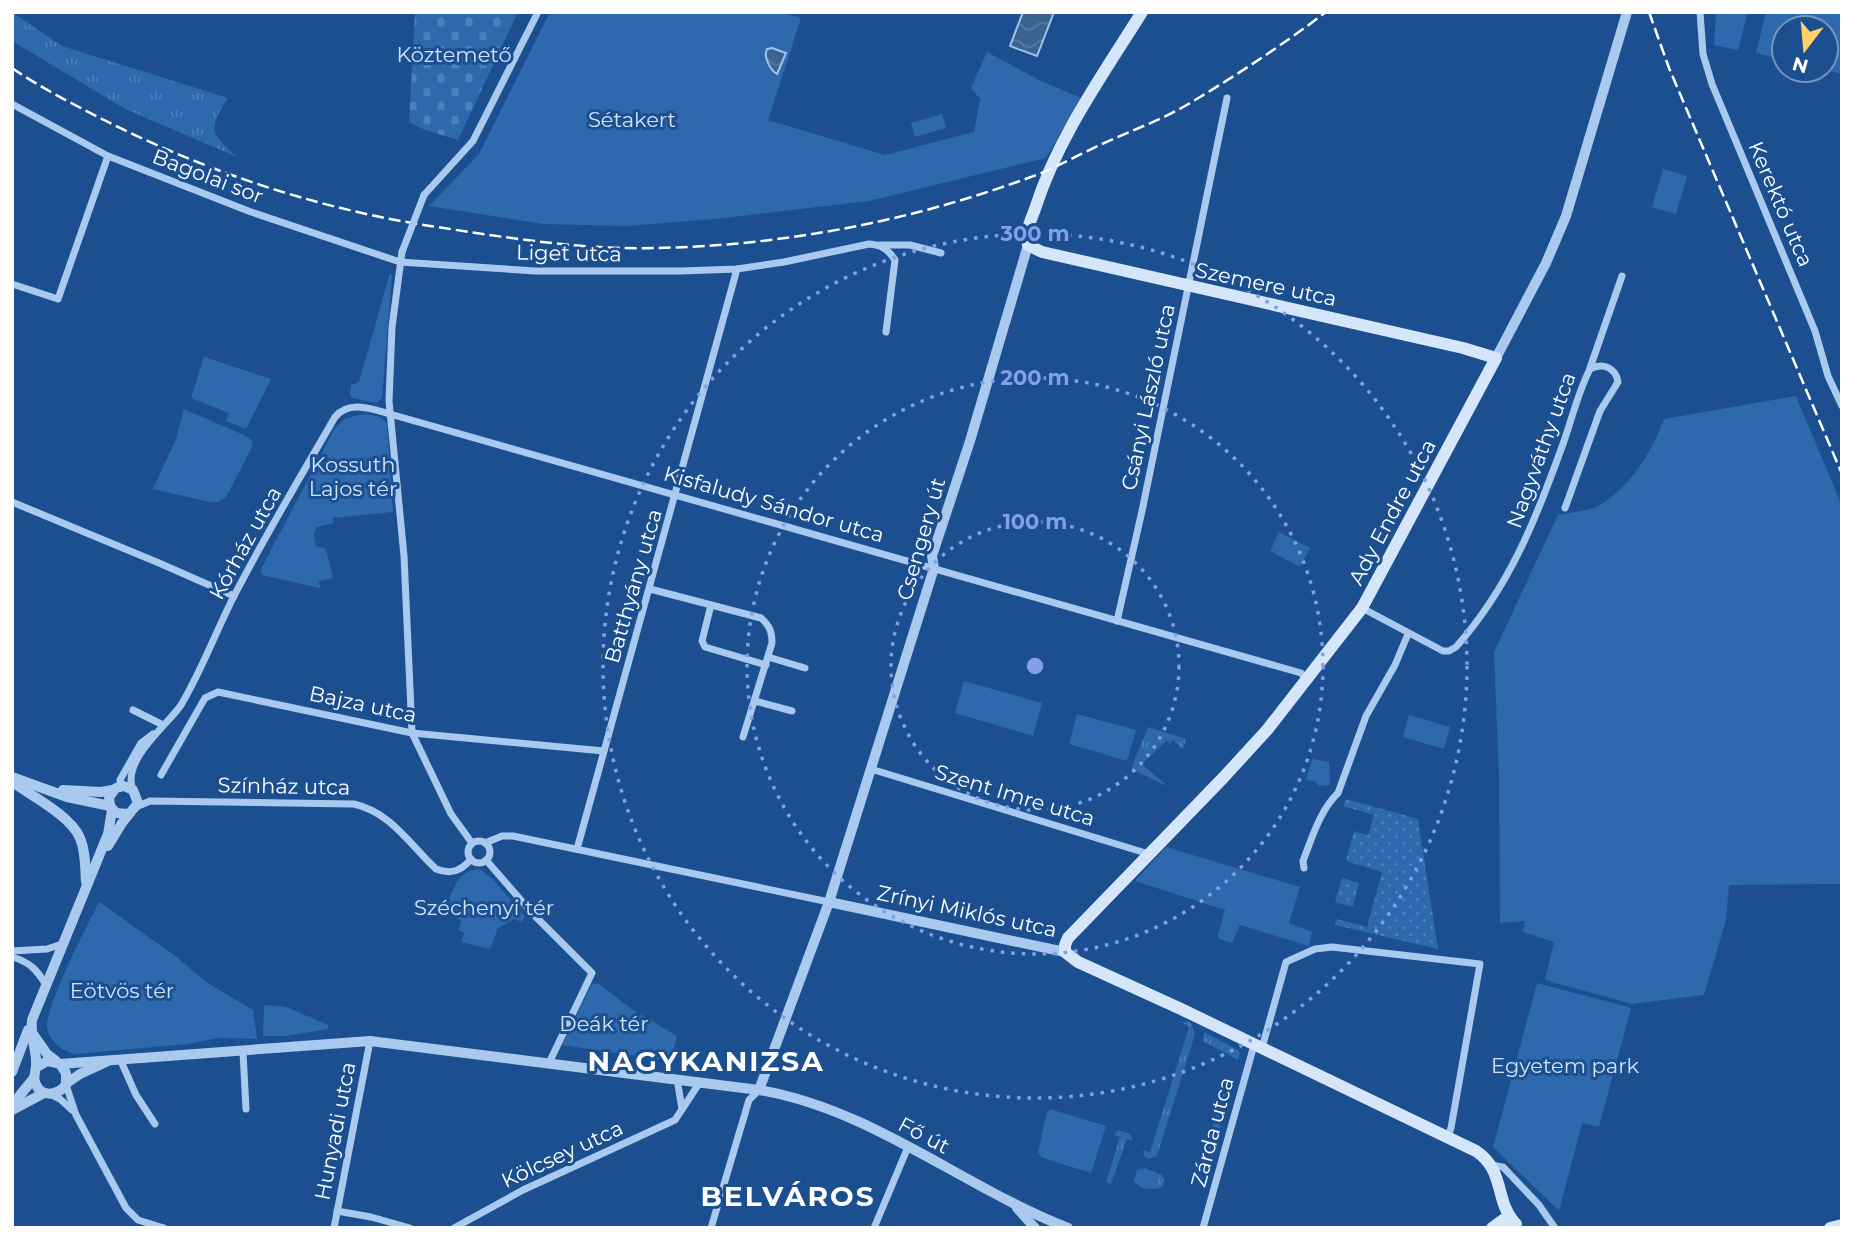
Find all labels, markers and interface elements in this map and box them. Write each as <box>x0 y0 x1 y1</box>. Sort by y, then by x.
north arrow <box>1770 14 1840 84</box>
park label: Köztemető <box>396 42 512 67</box>
text: N <box>1790 52 1811 78</box>
park label: Sétakert <box>588 107 676 132</box>
street label: Kerektó utca <box>1743 138 1819 270</box>
street label: Bagolai sor <box>149 143 267 209</box>
text: 300 m <box>1000 221 1069 246</box>
street label: Liget utca <box>516 240 622 266</box>
street label: Szemere utca <box>1193 257 1339 311</box>
street label: Csányi László utca <box>1116 302 1180 492</box>
text: 200 m <box>1001 365 1069 390</box>
street label: Nagyváthy utca <box>1501 369 1581 531</box>
street label: Ady Endre utca <box>1343 435 1441 589</box>
park label: Kossuth Lajos tér <box>309 452 397 501</box>
street label: Kisfaludy Sándor utca <box>661 461 887 547</box>
street label: Csengery út <box>892 475 950 603</box>
street label: Kórház utca <box>204 482 286 604</box>
street label: Batthyány utca <box>599 506 667 666</box>
text: 100 m <box>1003 509 1067 534</box>
centre of rings <box>1023 654 1047 678</box>
street label: Bajza utca <box>307 680 419 728</box>
street label: Szent Imre utca <box>932 759 1098 831</box>
street label: Színház utca <box>217 772 351 800</box>
street label: Zrínyi Miklós utca <box>875 880 1059 942</box>
park label: Széchenyi tér <box>414 895 554 920</box>
park label: Eötvös tér <box>70 978 174 1003</box>
park label: Deák tér <box>559 1011 649 1036</box>
district label: NAGYKANIZSA <box>587 1044 825 1078</box>
park label: Egyetem park <box>1491 1053 1639 1078</box>
street label: Hunyadi utca <box>309 1060 361 1202</box>
street label: Zárda utca <box>1185 1074 1239 1190</box>
street label: Fő út <box>894 1111 954 1159</box>
street label: Kölcsey utca <box>497 1115 627 1193</box>
district label: BELVÁROS <box>700 1179 876 1213</box>

